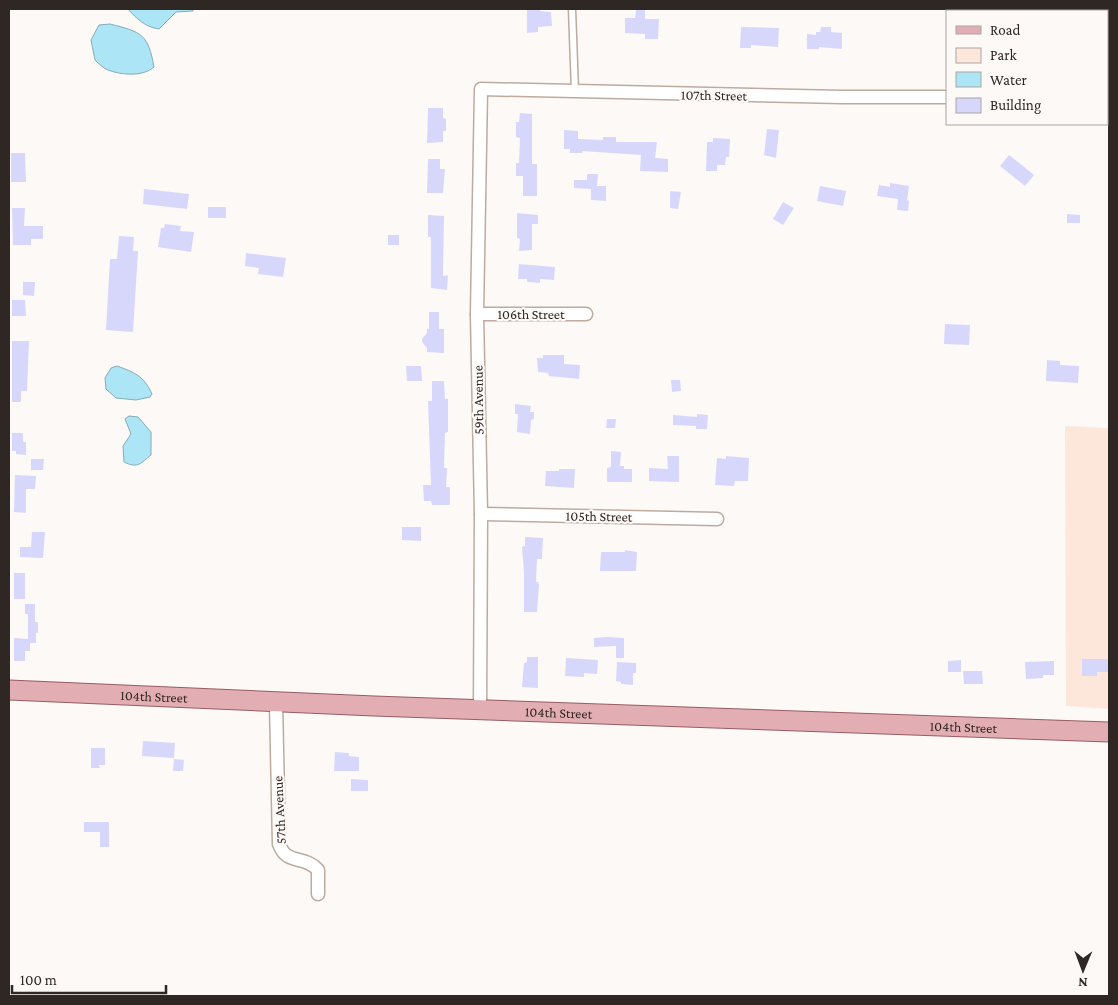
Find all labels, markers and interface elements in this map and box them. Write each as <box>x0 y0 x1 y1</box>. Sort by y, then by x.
legend <box>946 10 1108 125</box>
text: Road <box>990 22 1021 38</box>
text: Park <box>990 47 1017 63</box>
text: Water <box>990 72 1027 88</box>
street label: 107th Street <box>681 86 748 104</box>
text: Building <box>990 97 1041 114</box>
street label: 106th Street <box>497 306 565 322</box>
street label: 59th Avenue <box>469 365 487 435</box>
street label: 105th Street <box>566 507 633 525</box>
street label: 104th Street <box>120 687 188 706</box>
street label: 104th Street <box>525 703 593 722</box>
street label: 104th Street <box>929 718 998 736</box>
street label: 57th Avenue <box>269 775 289 845</box>
north arrow <box>1058 945 1108 995</box>
scale bar <box>12 962 166 994</box>
text: 100 m <box>20 972 57 988</box>
text: N <box>1077 975 1088 991</box>

